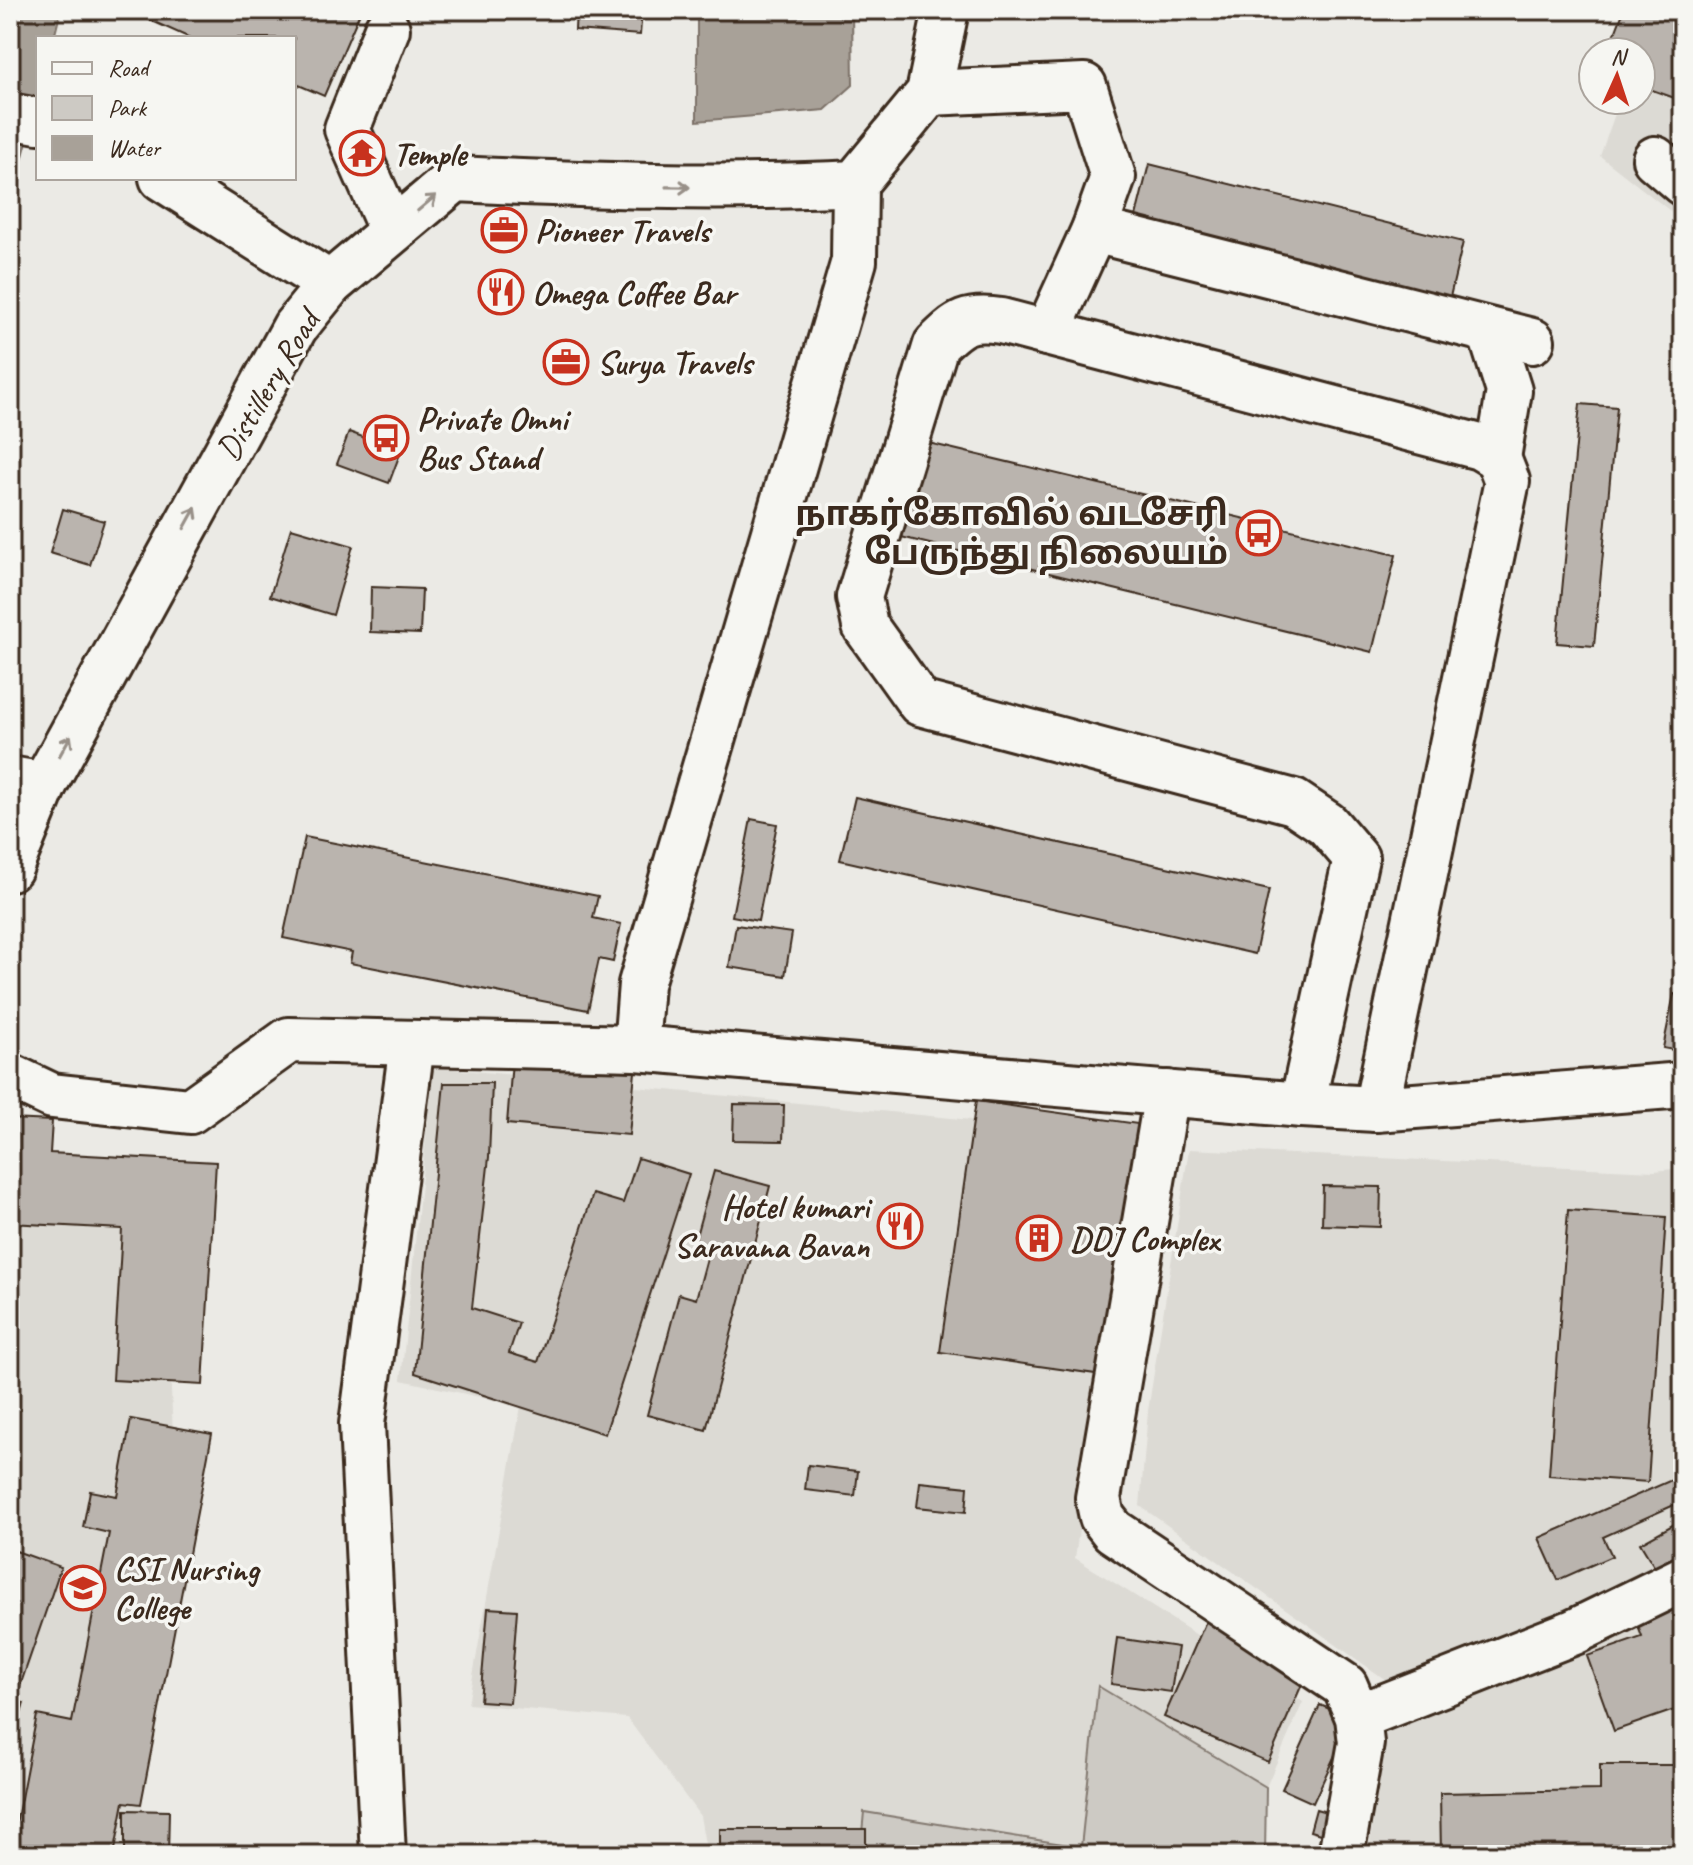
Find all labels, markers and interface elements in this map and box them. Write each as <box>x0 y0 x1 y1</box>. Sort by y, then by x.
legend <box>36 36 296 180</box>
north arrow <box>1577 36 1657 116</box>
text: N <box>1610 43 1629 72</box>
text: Road <box>108 53 152 83</box>
text: Park <box>108 93 148 123</box>
temple icon: Temple <box>338 129 386 177</box>
place label: Temple <box>393 132 469 175</box>
text: Water <box>108 133 163 163</box>
one-way arrow <box>664 179 691 195</box>
one-way arrow <box>416 194 437 212</box>
office icon: Pioneer Travels <box>480 206 528 254</box>
place label: Pioneer Travels <box>535 209 713 252</box>
restaurant icon: Omega Coffee Bar <box>477 268 525 316</box>
place label: Omega Coffee Bar <box>532 271 740 314</box>
street label: Distillery Road <box>206 299 331 468</box>
office icon: Surya Travels <box>542 338 590 386</box>
place label: Surya Travels <box>597 341 755 384</box>
place label: Private Omni Bus Stand <box>417 397 572 479</box>
bus stop icon: Private Omni Bus Stand <box>362 414 410 462</box>
place label: நாகர்கோவில் வடசேரி பேருந்து நிலையம் <box>795 492 1228 575</box>
one-way arrow <box>183 507 199 531</box>
bus stop icon: நாகர்கோவில் வடசேரி பேருந்து நிலையம் <box>1235 509 1283 557</box>
one-way arrow <box>58 735 74 759</box>
place label: Hotel kumari Saravana Bavan <box>674 1185 873 1267</box>
restaurant icon: Hotel kumari Saravana Bavan <box>876 1202 924 1250</box>
building icon: DDJ Complex <box>1015 1214 1063 1262</box>
place label: DDJ Complex <box>1070 1217 1222 1260</box>
place label: CSI Nursing College <box>114 1547 261 1629</box>
school or university icon: CSI Nursing College <box>59 1564 107 1612</box>

